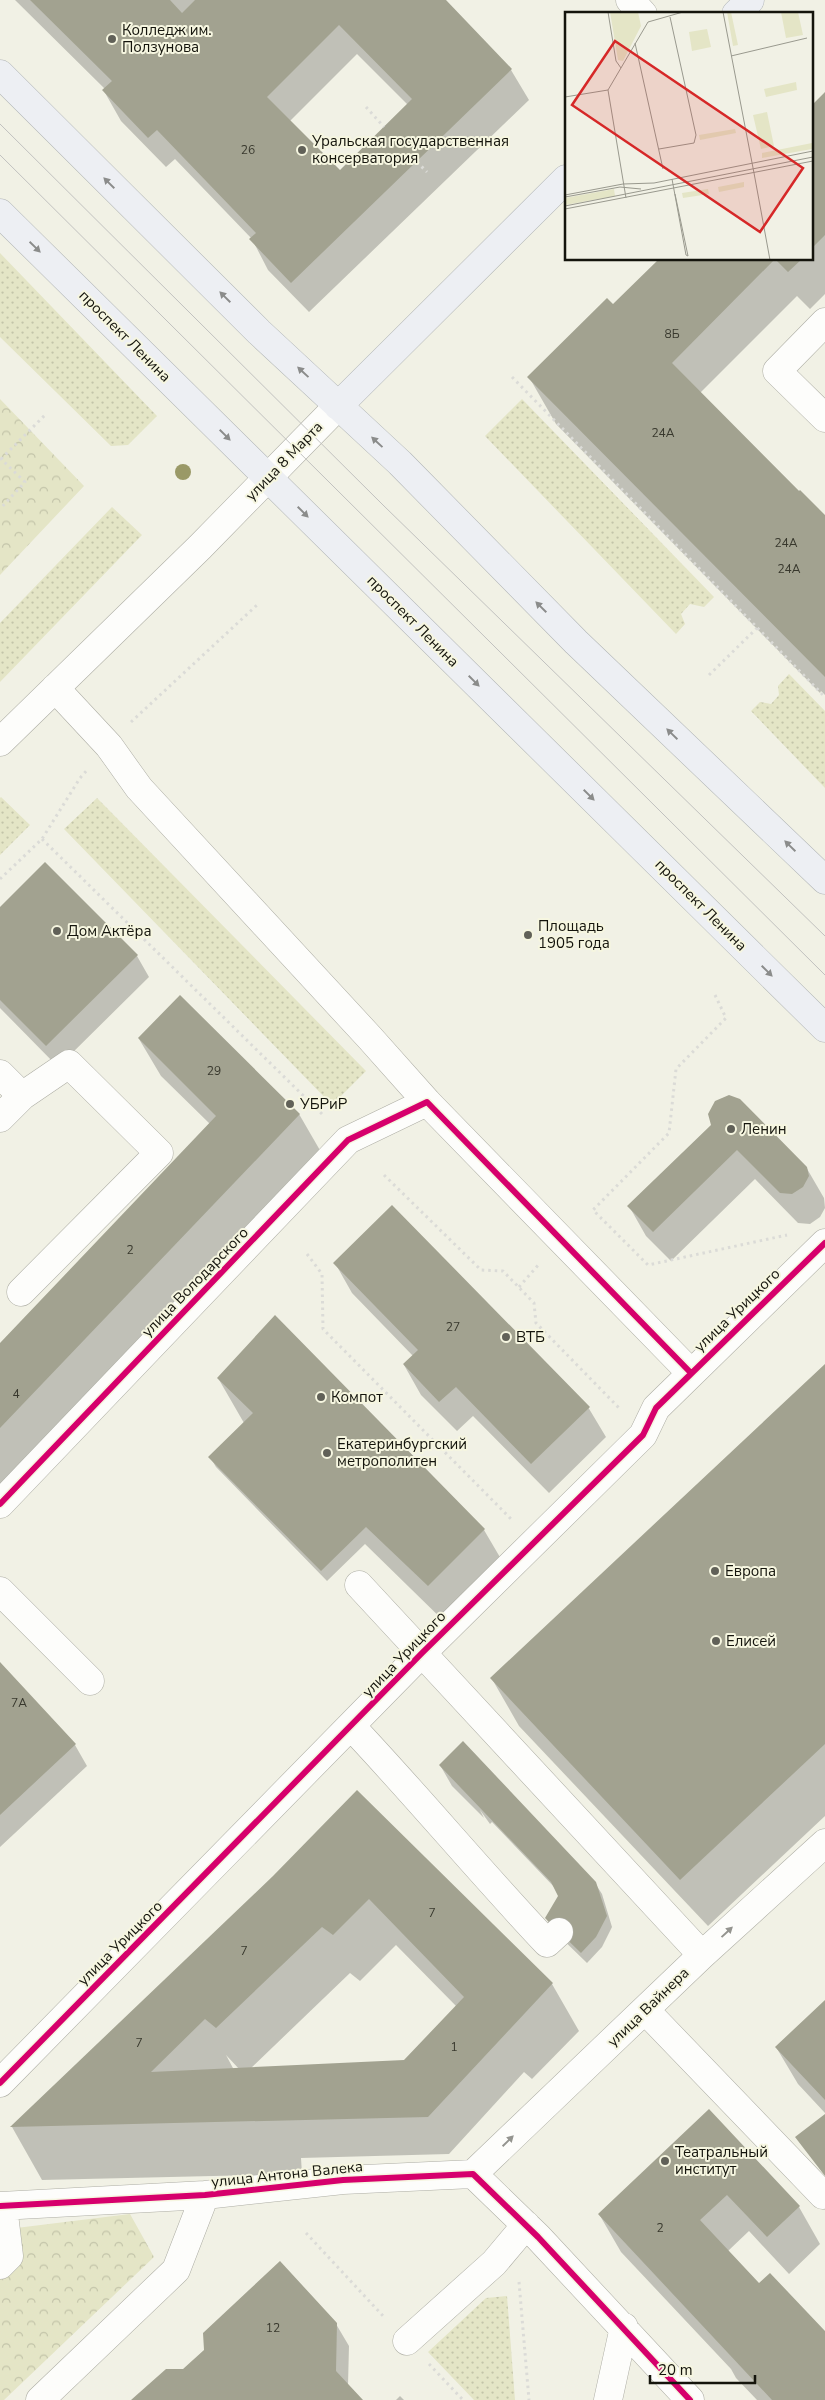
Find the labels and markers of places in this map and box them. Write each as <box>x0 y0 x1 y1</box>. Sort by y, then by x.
place label: Колледж им. Ползунова <box>122 20 212 57</box>
marker: Колледж им. Ползунова <box>106 33 118 45</box>
place label: Уральская государственная консерватория <box>311 131 509 168</box>
marker: Уральская государственная консерватория <box>296 144 308 156</box>
place label: Площадь 1905 года <box>538 916 610 953</box>
place label: Дом Актёра <box>67 921 151 941</box>
marker: Дом Актёра <box>51 925 63 937</box>
marker: Площадь 1905 года <box>522 929 534 941</box>
place label: УБРиР <box>299 1094 348 1114</box>
marker: УБРиР <box>284 1098 296 1110</box>
place label: Ленин <box>741 1119 787 1139</box>
marker: Ленин <box>725 1123 737 1135</box>
place label: ВТБ <box>516 1327 545 1347</box>
marker: ВТБ <box>500 1331 512 1343</box>
place label: Компот <box>331 1387 383 1407</box>
marker: Компот <box>315 1391 327 1403</box>
place label: Екатеринбургский метрополитен <box>337 1434 467 1471</box>
marker: Екатеринбургский метрополитен <box>321 1447 333 1459</box>
place label: Европа <box>725 1561 776 1581</box>
marker: Европа <box>709 1565 721 1577</box>
place label: Елисей <box>726 1631 776 1651</box>
marker: Елисей <box>710 1635 722 1647</box>
place label: Театральный институт <box>675 2142 768 2179</box>
marker: Театральный институт <box>659 2155 671 2167</box>

